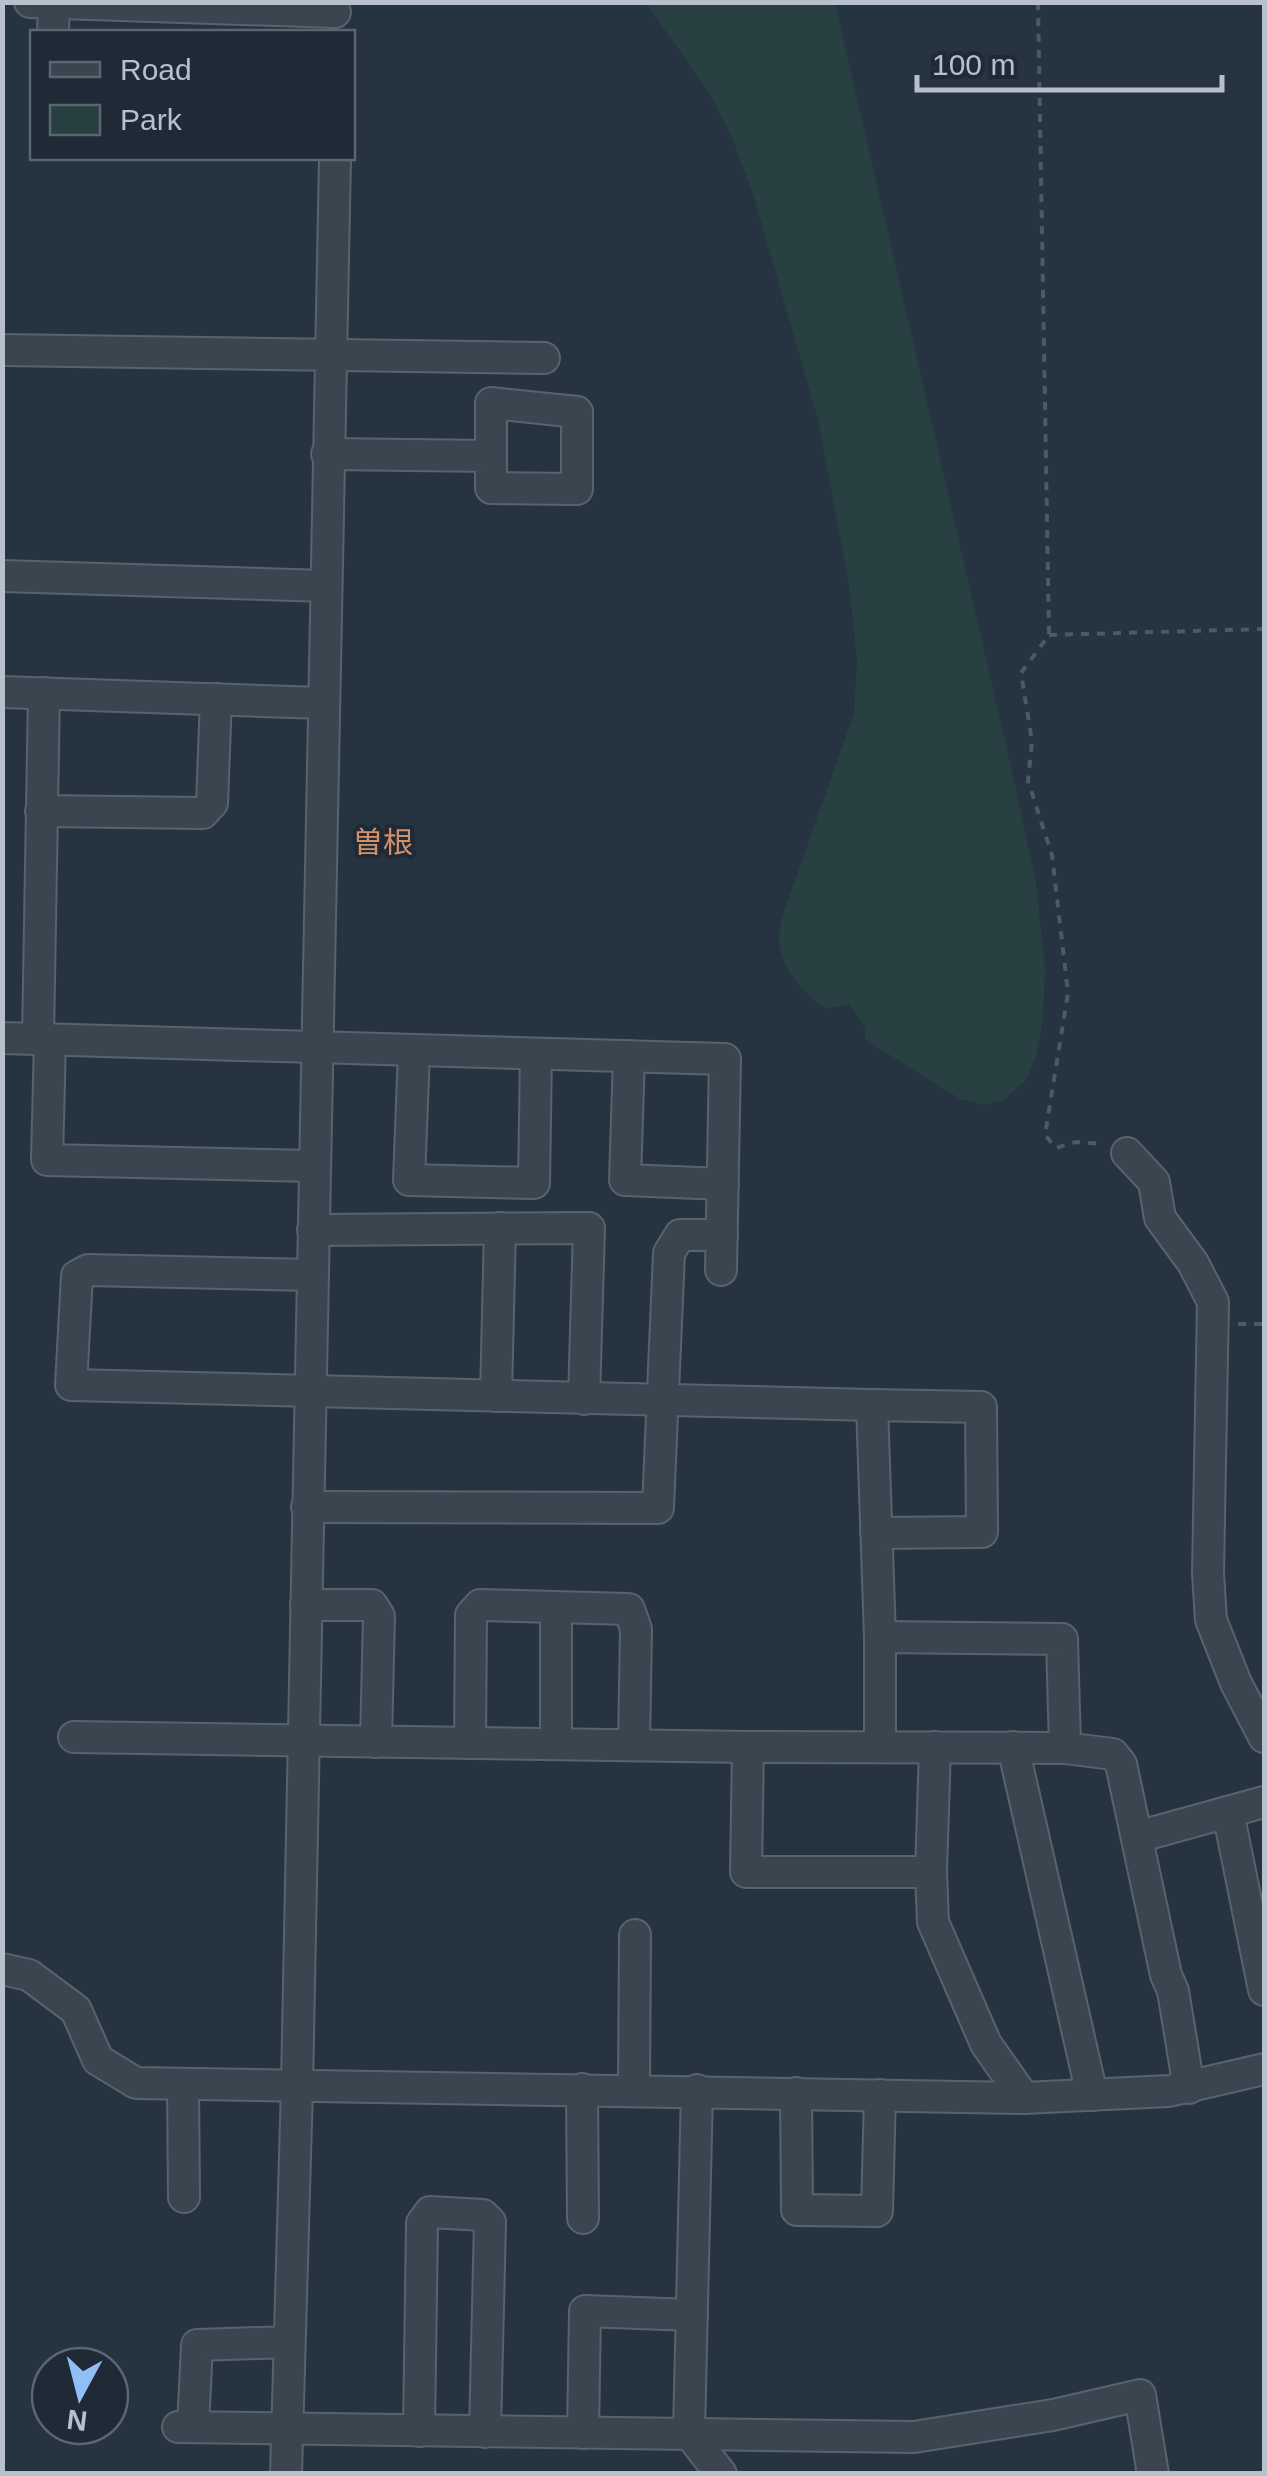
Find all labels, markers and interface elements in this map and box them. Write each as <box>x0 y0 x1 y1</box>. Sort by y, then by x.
legend <box>30 30 355 160</box>
scale bar <box>917 30 1222 92</box>
text: 100 m <box>932 48 1015 81</box>
text: Road <box>120 53 192 86</box>
text: Park <box>120 103 183 136</box>
district label: 曽根 <box>353 826 413 859</box>
north arrow <box>30 2346 130 2446</box>
text: N <box>65 2404 89 2437</box>

